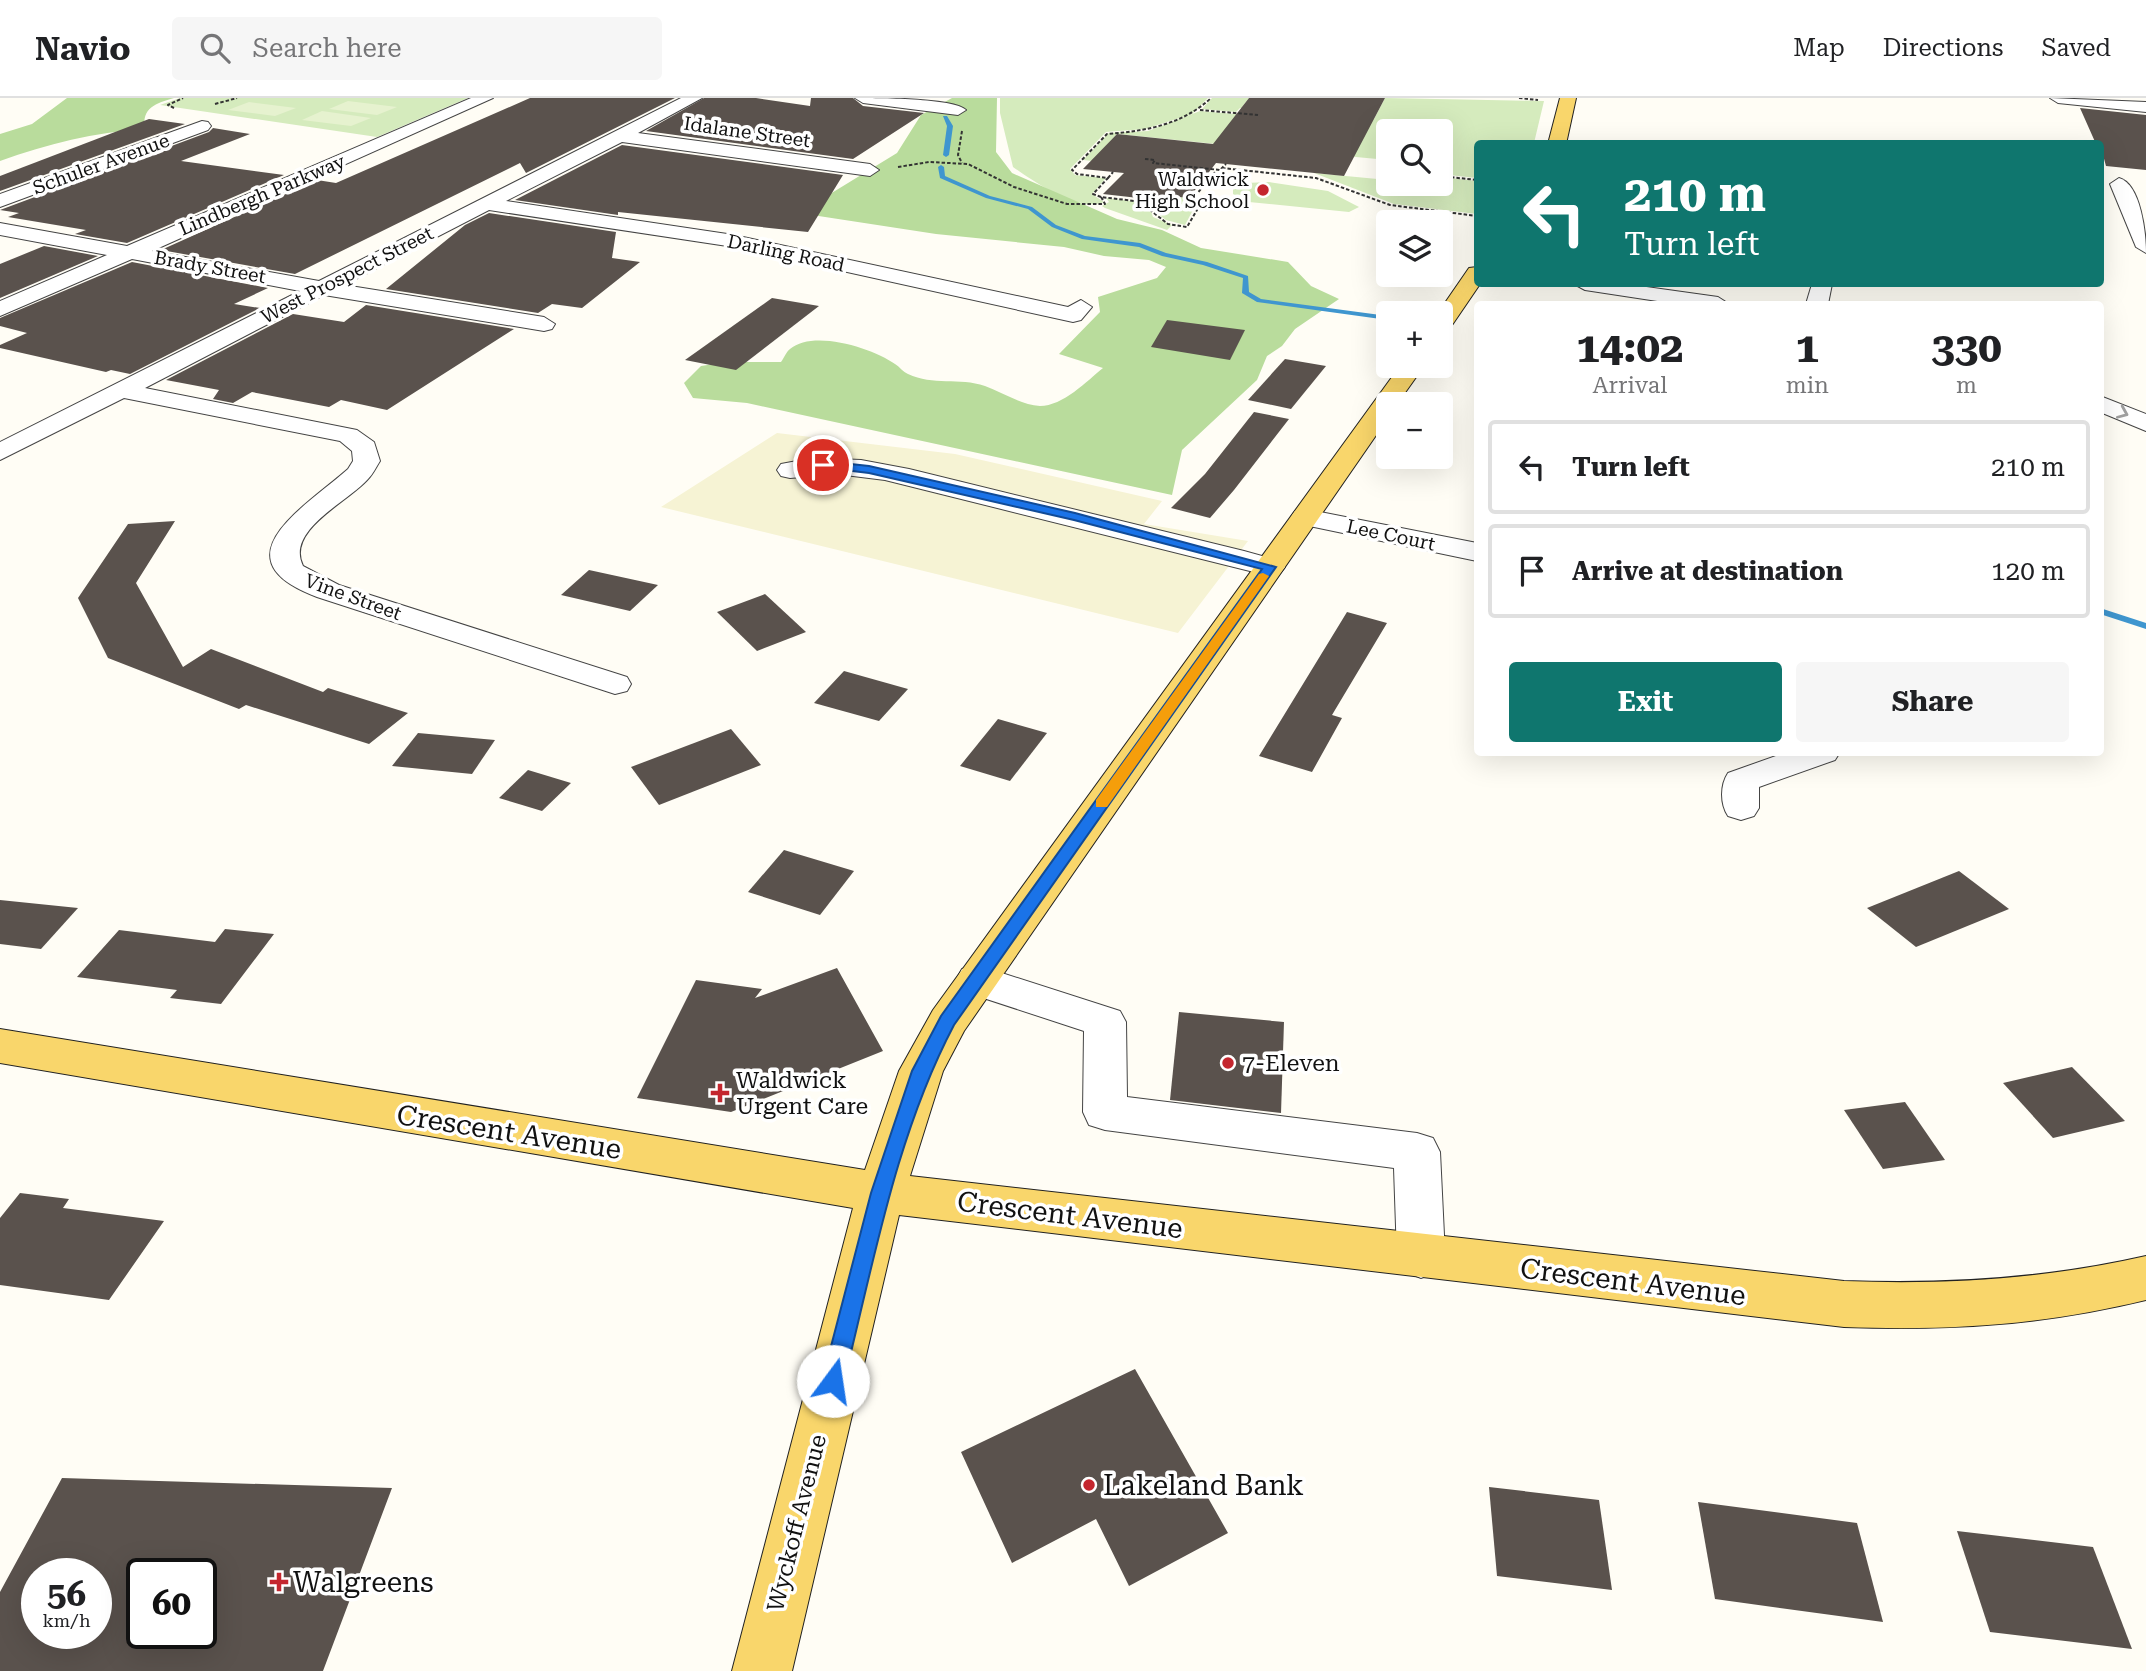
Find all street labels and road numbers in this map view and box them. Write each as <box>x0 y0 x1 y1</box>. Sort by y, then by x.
street label: Idalane Street <box>682 112 812 152</box>
street label: Schuler Avenue <box>30 129 172 199</box>
street label: Lindbergh Parkway <box>175 149 349 240</box>
street label: West Prospect Street <box>257 222 437 328</box>
street label: Darling Road <box>725 229 847 277</box>
street label: Brady Street <box>152 246 268 288</box>
street label: Lee Court <box>1345 514 1437 556</box>
street label: Vine Street <box>301 569 405 625</box>
street label: Crescent Avenue <box>394 1098 624 1166</box>
street label: Crescent Avenue <box>955 1185 1185 1245</box>
street label: Crescent Avenue <box>1518 1252 1748 1312</box>
street label: Wyckoff Avenue <box>762 1432 832 1614</box>

